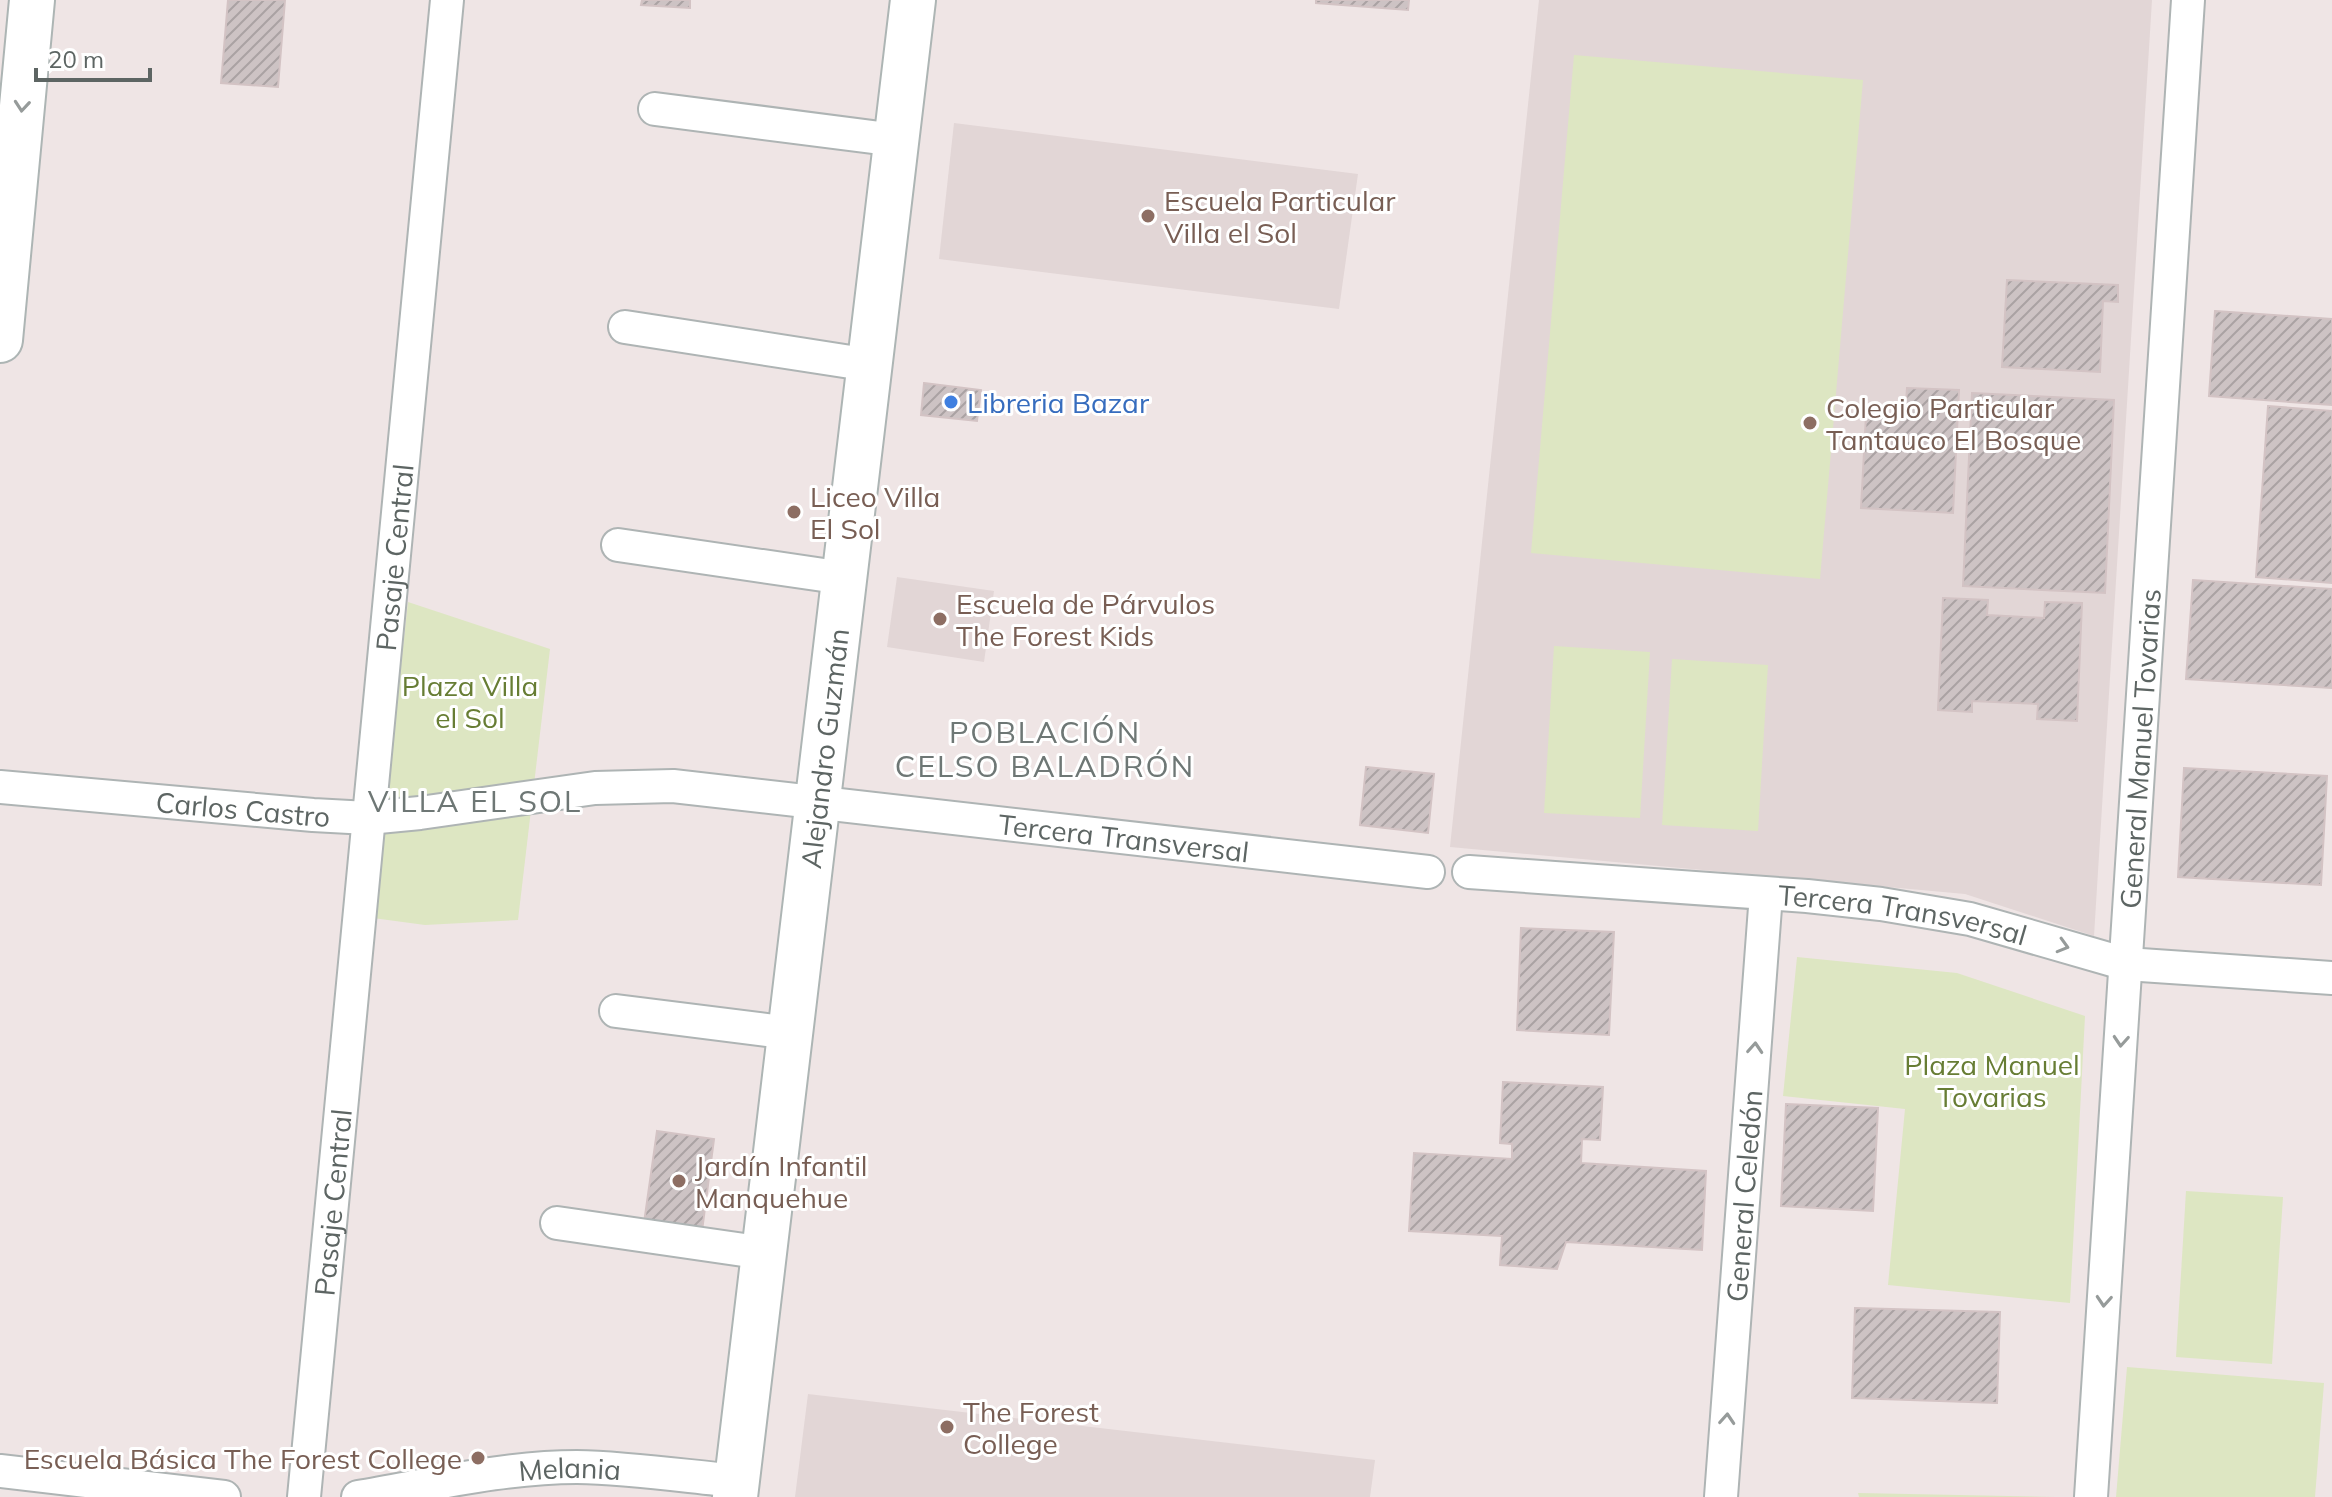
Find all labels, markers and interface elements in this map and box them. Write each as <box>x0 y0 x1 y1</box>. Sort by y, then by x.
scale bar <box>36 32 150 82</box>
text: 20 m <box>48 44 104 74</box>
one-way arrow <box>14 99 31 112</box>
place label: Escuela Particular Villa el Sol <box>1164 183 1396 250</box>
marker: Escuela Particular Villa el Sol <box>1139 207 1157 225</box>
place label: Libreria Bazar <box>967 385 1150 420</box>
place label: Colegio Particular Tantauco El Bosque <box>1826 390 2081 457</box>
marker: Libreria Bazar <box>942 393 960 411</box>
marker: Colegio Particular Tantauco El Bosque <box>1801 414 1819 432</box>
street label: Pasaje Central <box>367 462 420 652</box>
place label: Liceo Villa El Sol <box>810 479 940 546</box>
marker: Liceo Villa El Sol <box>785 503 803 521</box>
place label: Escuela de Párvulos The Forest Kids <box>956 586 1215 653</box>
street label: General Manuel Tovarias <box>2112 588 2167 910</box>
marker: Escuela de Párvulos The Forest Kids <box>931 610 949 628</box>
street label: Alejandro Guzmán <box>792 626 856 870</box>
park label: Plaza Villa el Sol <box>402 668 538 735</box>
district label: POBLACIÓN CELSO BALADRÓN <box>895 713 1195 785</box>
district label: VILLA EL SOL <box>368 782 582 820</box>
street label: Carlos Castro <box>154 784 331 833</box>
street label: Tercera Transversal <box>997 806 1251 869</box>
street label: Tercera Transversal <box>1777 877 2031 952</box>
one-way arrow <box>2055 937 2069 953</box>
one-way arrow <box>2113 1035 2130 1048</box>
one-way arrow <box>1746 1041 1763 1054</box>
park label: Plaza Manuel Tovarias <box>1904 1047 2080 1114</box>
street label: General Celedón <box>1718 1088 1769 1303</box>
street label: Pasaje Central <box>306 1107 358 1297</box>
place label: Jardín Infantil Manquehue <box>695 1148 868 1215</box>
marker: Jardín Infantil Manquehue <box>670 1172 688 1190</box>
one-way arrow <box>2095 1295 2112 1308</box>
place label: The Forest College <box>963 1394 1099 1461</box>
one-way arrow <box>1718 1412 1735 1425</box>
marker: The Forest College <box>938 1418 956 1436</box>
place label: Escuela Básica The Forest College <box>24 1441 462 1476</box>
marker: Escuela Básica The Forest College <box>469 1449 487 1467</box>
street label: Melania <box>517 1449 622 1488</box>

